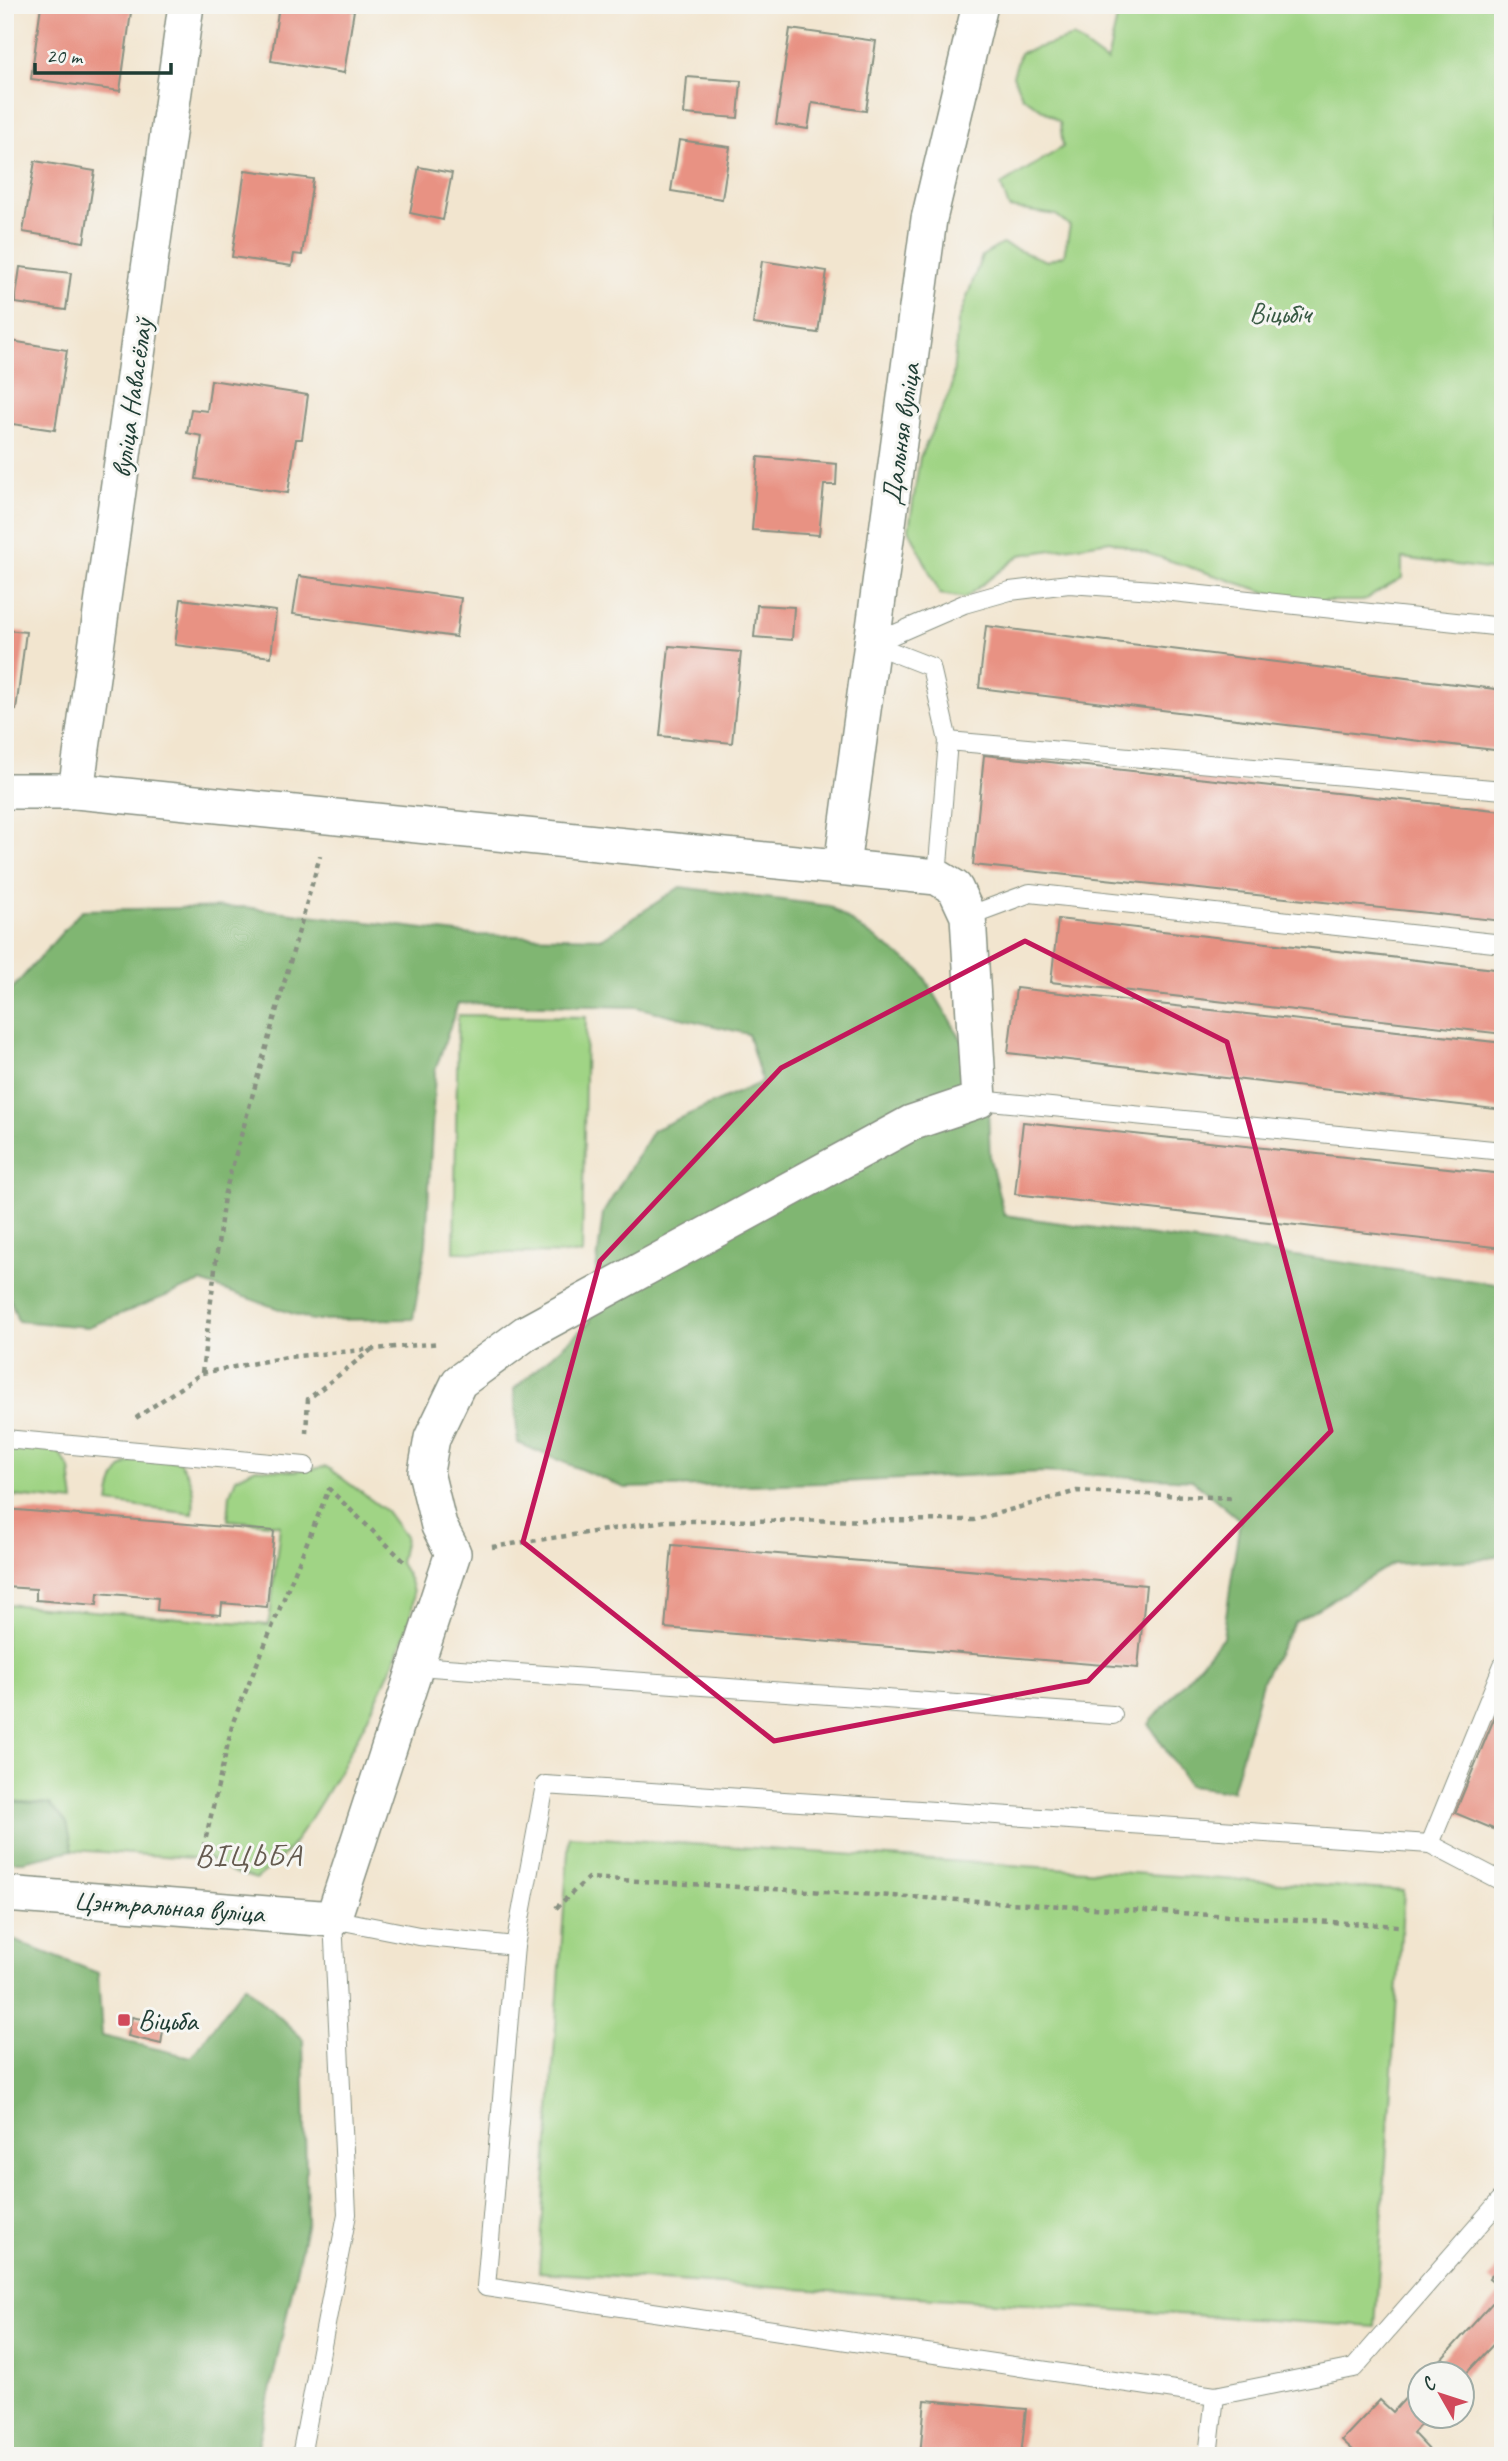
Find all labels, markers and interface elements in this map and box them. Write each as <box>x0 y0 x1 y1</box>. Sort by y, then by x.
scale bar <box>35 32 172 76</box>
text: 20 m <box>46 43 84 69</box>
park label: Віцьбіч <box>1249 296 1314 331</box>
street label: вуліца Навасёлаў <box>103 314 160 480</box>
street label: Дальняя вуліца <box>873 359 928 507</box>
district label: ВІЦЬБА <box>195 1835 303 1876</box>
street label: Цэнтральная вуліца <box>73 1882 267 1931</box>
place label: Віцьба <box>138 2003 199 2038</box>
marker: Віцьба <box>116 2012 132 2028</box>
north arrow <box>1406 2360 1476 2430</box>
text: С <box>1416 2372 1443 2396</box>

